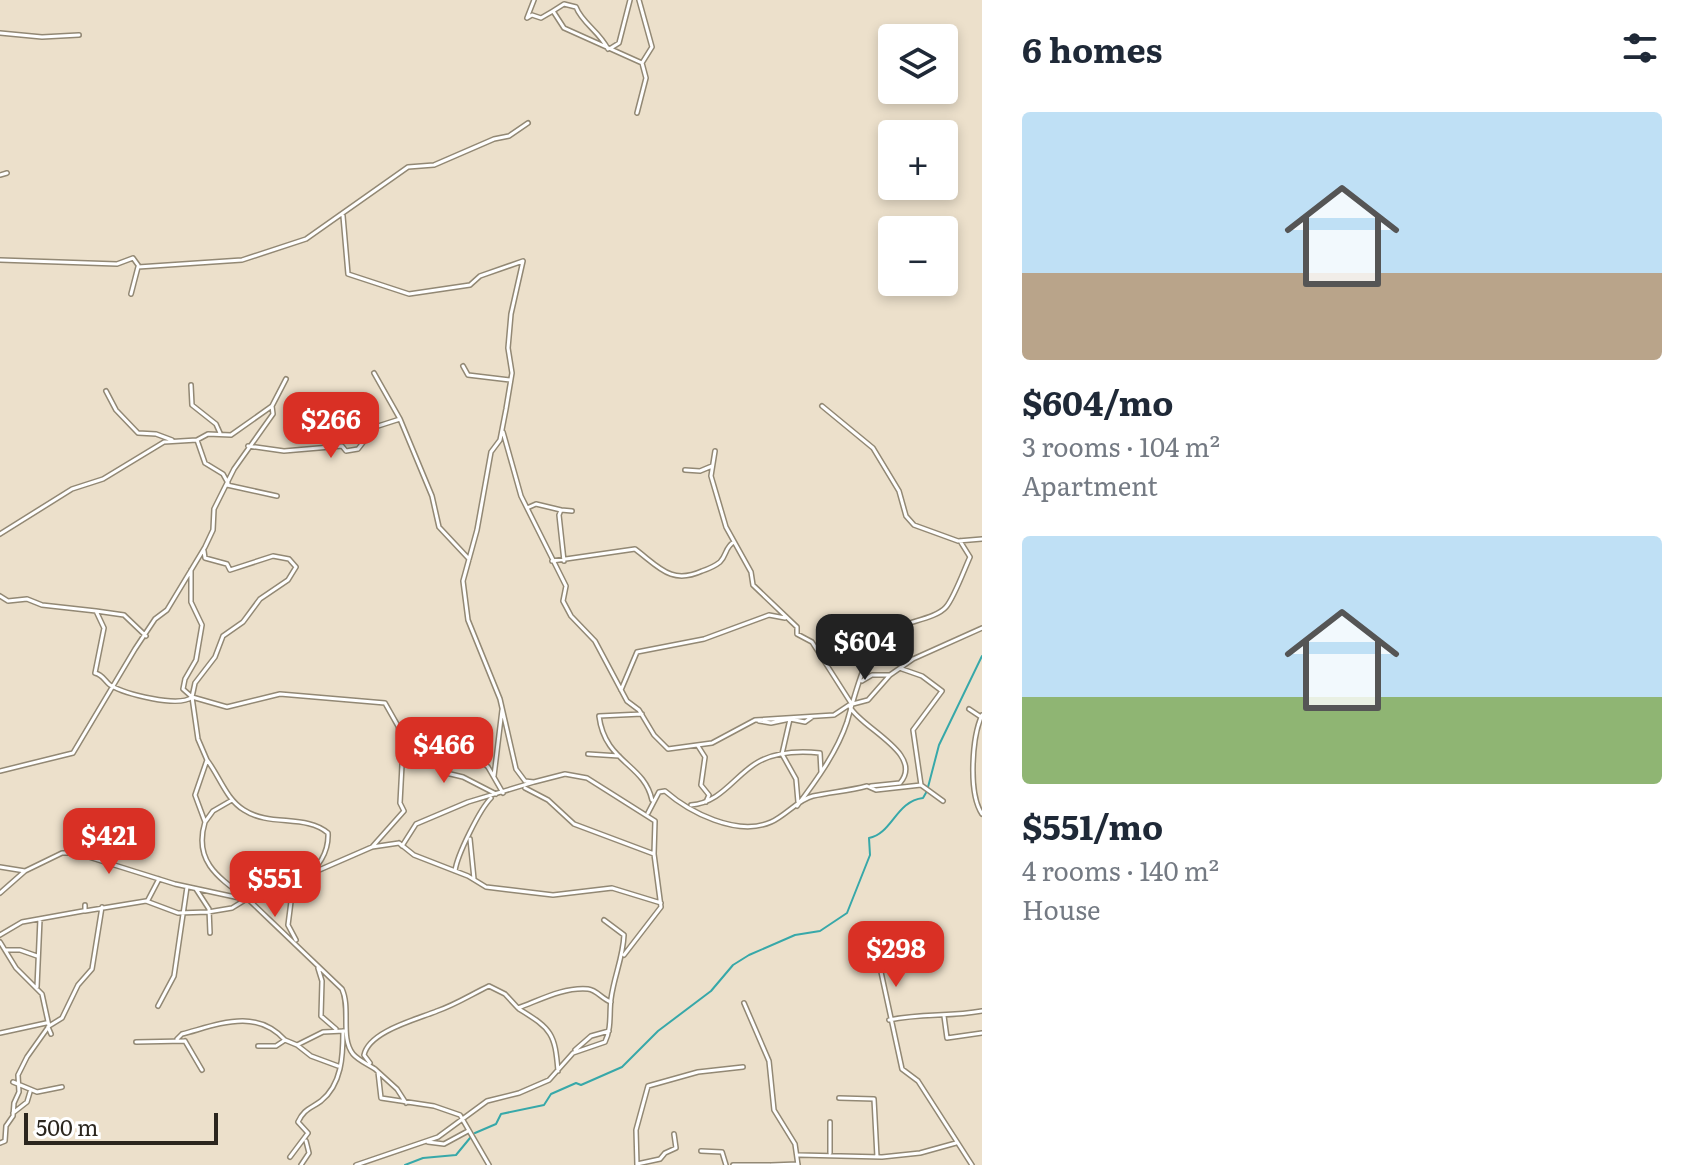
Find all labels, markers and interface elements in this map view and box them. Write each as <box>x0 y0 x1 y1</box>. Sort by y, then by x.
text: 6 homes <box>1022 23 1162 73</box>
map controls <box>878 24 958 296</box>
button: layers <box>878 24 958 104</box>
icon: filters <box>1618 26 1662 70</box>
button: + <box>878 120 958 200</box>
icon: home <box>1270 164 1414 308</box>
button: − <box>878 216 958 296</box>
text: $604/mo <box>1022 376 1173 426</box>
pin: $266 <box>284 392 378 460</box>
text: $266 <box>301 398 361 437</box>
text: 3 rooms · 104 m² <box>1022 426 1220 465</box>
text: Apartment <box>1022 465 1158 504</box>
icon: home <box>1270 588 1414 732</box>
pin: $604 <box>818 614 912 682</box>
text: $604 <box>834 620 896 659</box>
pin: $466 <box>397 717 491 785</box>
text: $466 <box>413 723 475 762</box>
text: $551/mo <box>1022 800 1163 850</box>
pin: $421 <box>62 808 156 876</box>
text: $421 <box>81 814 137 853</box>
text: 4 rooms · 140 m² <box>1022 850 1219 889</box>
pin: $551 <box>228 851 322 919</box>
text: $551 <box>248 857 302 896</box>
text: House <box>1022 889 1100 928</box>
pin: $298 <box>849 921 943 989</box>
text: $298 <box>866 927 926 966</box>
scale bar <box>24 1109 218 1145</box>
text: 500 m <box>36 1110 98 1143</box>

